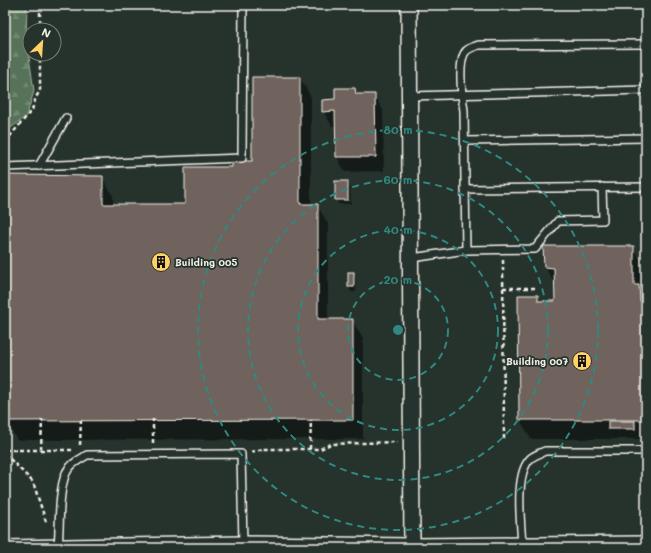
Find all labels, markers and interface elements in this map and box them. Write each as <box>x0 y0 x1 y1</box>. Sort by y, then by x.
north arrow <box>22 22 62 62</box>
text: N <box>39 24 53 41</box>
text: 80 m <box>383 121 413 137</box>
text: 60 m <box>384 171 412 187</box>
text: 40 m <box>383 221 413 237</box>
building icon: Building 005 <box>150 251 172 273</box>
place label: Building 005 <box>175 255 237 269</box>
text: 20 m <box>384 271 412 287</box>
centre of rings <box>391 323 405 337</box>
building icon: Building 007 <box>571 350 593 372</box>
place label: Building 007 <box>506 354 568 368</box>

